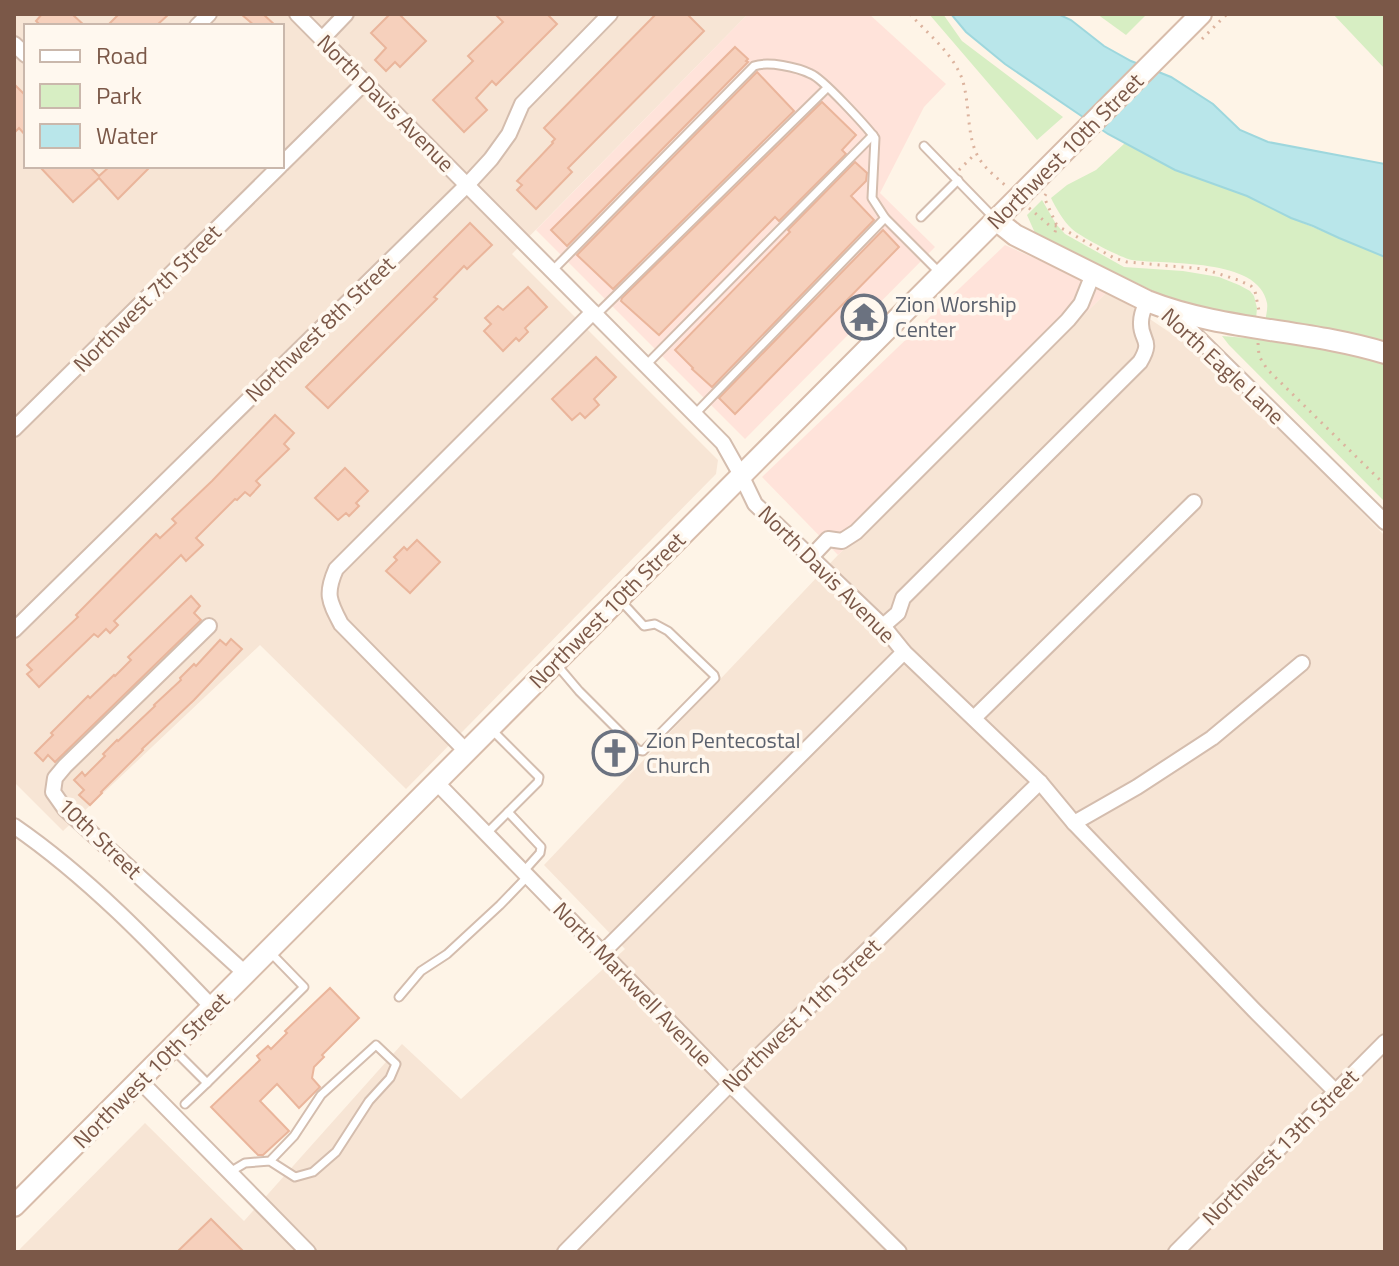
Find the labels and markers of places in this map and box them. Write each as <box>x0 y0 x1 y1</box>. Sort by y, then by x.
place label: Zion Worship Center <box>895 287 1017 346</box>
temple icon: Zion Worship Center <box>840 293 888 341</box>
place label: Zion Pentecostal Church <box>646 723 801 782</box>
church icon: Zion Pentecostal Church <box>591 729 639 777</box>

